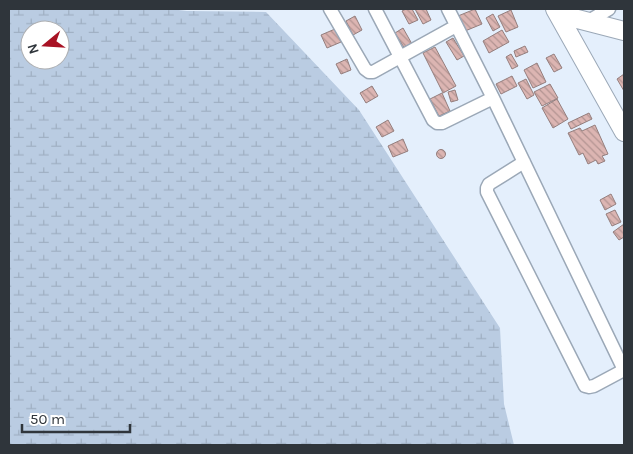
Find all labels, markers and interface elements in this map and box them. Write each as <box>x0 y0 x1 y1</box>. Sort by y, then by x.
north arrow <box>20 20 70 70</box>
text: N <box>23 41 43 56</box>
scale bar <box>22 402 130 434</box>
text: 50 m <box>30 410 65 428</box>

